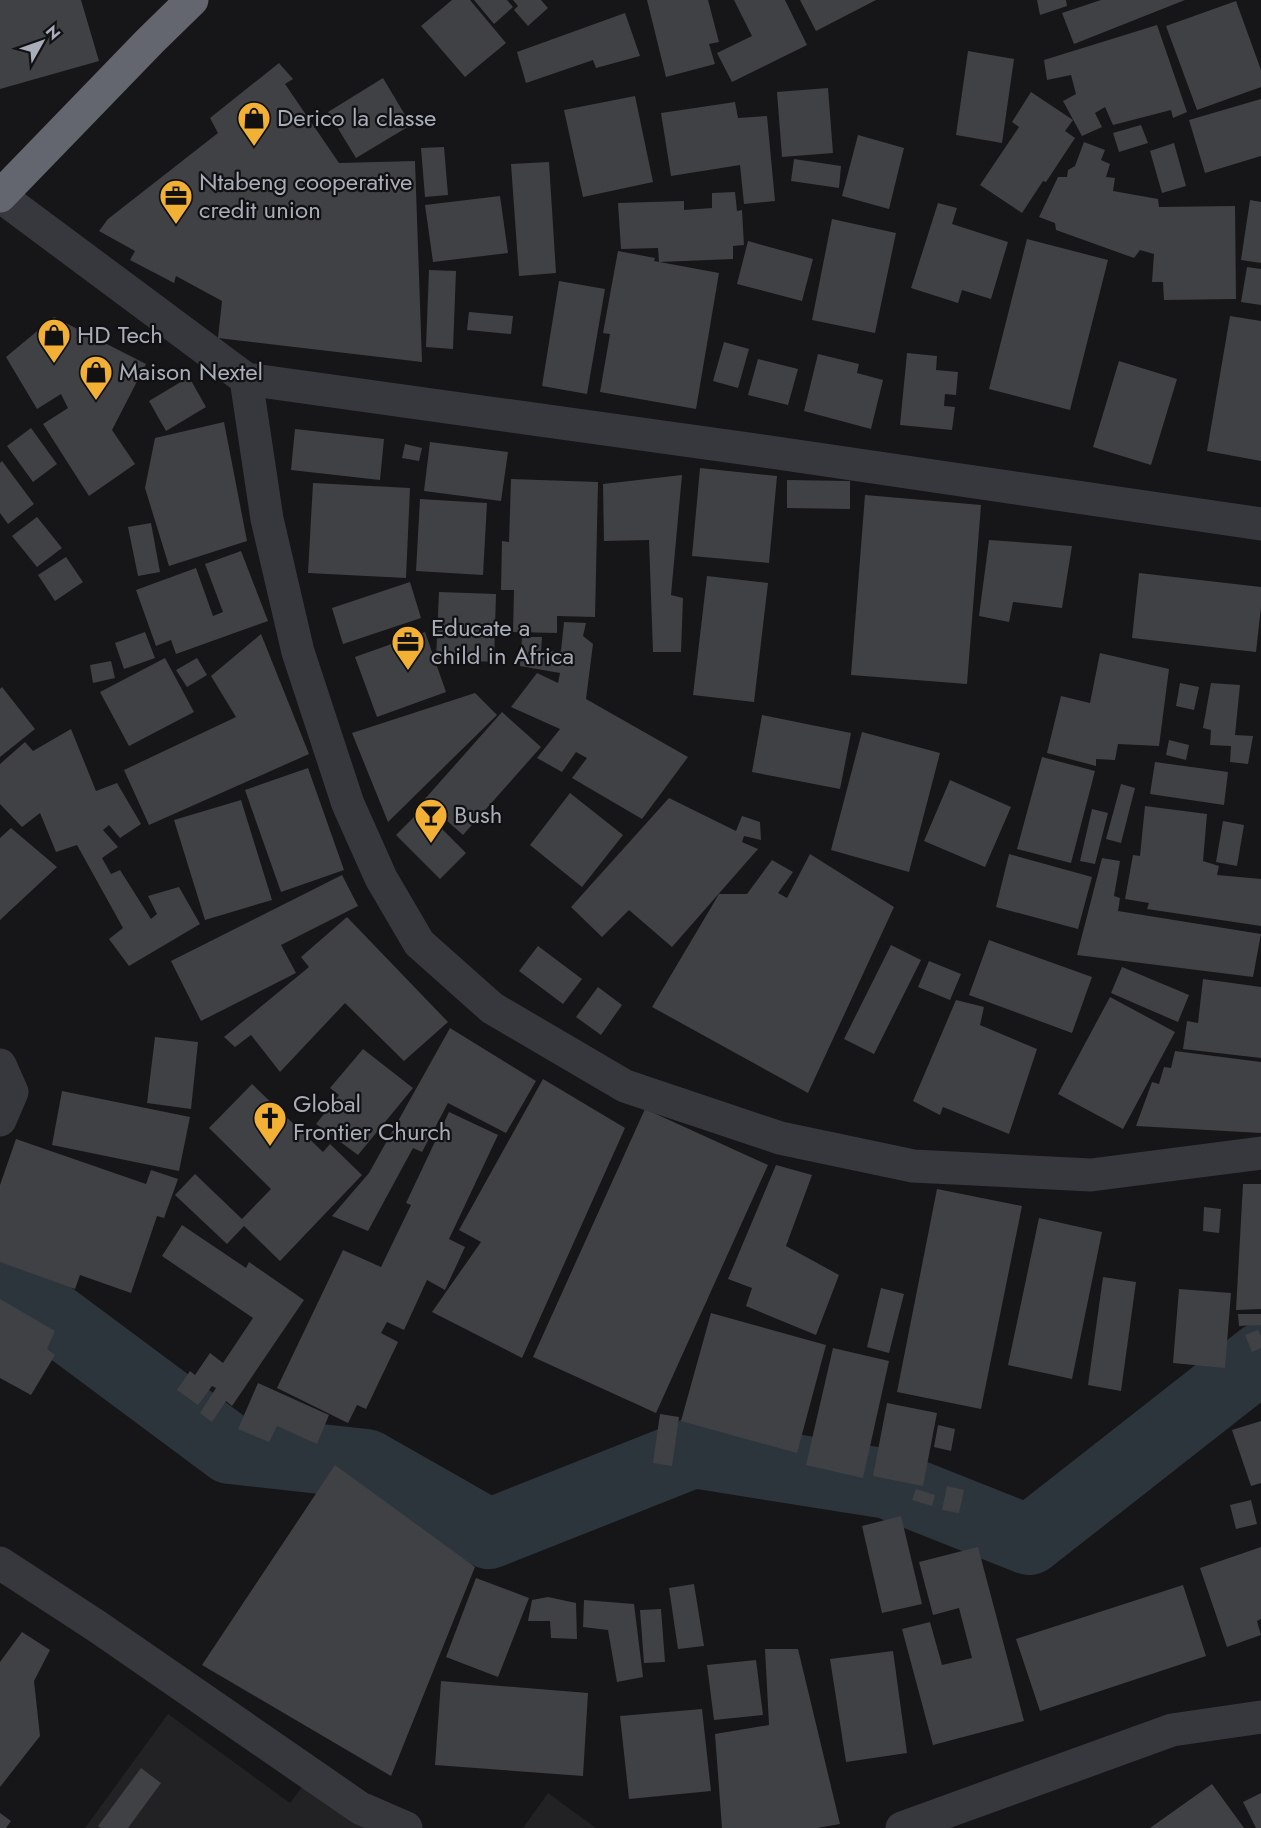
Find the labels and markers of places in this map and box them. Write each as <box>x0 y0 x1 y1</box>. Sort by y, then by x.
shop icon: Derico la classe <box>236 100 272 147</box>
place label: Derico la classe <box>277 100 436 135</box>
place label: Ntabeng cooperative credit union <box>199 164 412 227</box>
office icon: Ntabeng cooperative credit union <box>158 178 194 225</box>
shop icon: HD Tech <box>36 317 72 364</box>
place label: HD Tech <box>77 317 163 352</box>
shop icon: Maison Nextel <box>78 354 114 401</box>
place label: Maison Nextel <box>119 354 263 389</box>
place label: Educate a child in Africa <box>431 610 574 673</box>
office icon: Educate a child in Africa <box>390 624 426 671</box>
bar icon: Bush <box>413 797 449 844</box>
place label: Bush <box>454 797 502 832</box>
place label: Global Frontier Church <box>293 1086 451 1149</box>
church icon: Global Frontier Church <box>252 1100 288 1147</box>

